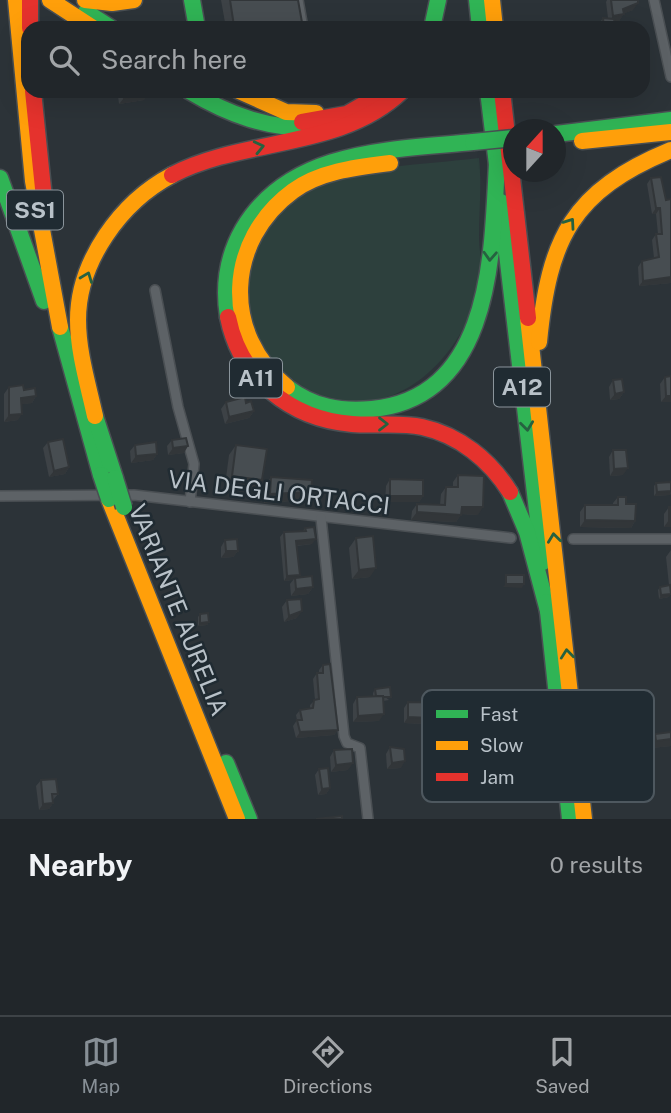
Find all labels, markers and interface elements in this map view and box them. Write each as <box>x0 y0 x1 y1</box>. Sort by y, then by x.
search box <box>21 21 650 98</box>
icon: search <box>45 41 83 79</box>
text: Search here <box>101 44 247 75</box>
north arrow <box>503 119 566 182</box>
one-way arrow <box>253 141 265 155</box>
road number: SS1 <box>7 190 63 230</box>
one-way arrow <box>562 218 574 231</box>
one-way arrow <box>483 250 498 261</box>
one-way arrow <box>78 271 92 283</box>
road number: A11 <box>230 358 282 398</box>
road number: A12 <box>494 368 550 406</box>
one-way arrow <box>378 416 389 432</box>
one-way arrow <box>519 420 534 431</box>
street label: VIA DEGLI ORTACCI <box>167 465 392 520</box>
street label: VARIANTE AURELIA <box>124 500 234 719</box>
one-way arrow <box>547 532 562 543</box>
one-way arrow <box>559 648 574 659</box>
legend <box>422 690 654 802</box>
text: Fast <box>480 703 518 725</box>
text: Slow <box>480 734 524 756</box>
text: Jam <box>480 766 514 788</box>
text: Nearby <box>28 847 132 883</box>
text: 0 results <box>550 851 643 878</box>
tab: Map <box>81 1033 120 1097</box>
tab: Directions <box>283 1033 372 1097</box>
tab: Saved <box>535 1033 590 1097</box>

